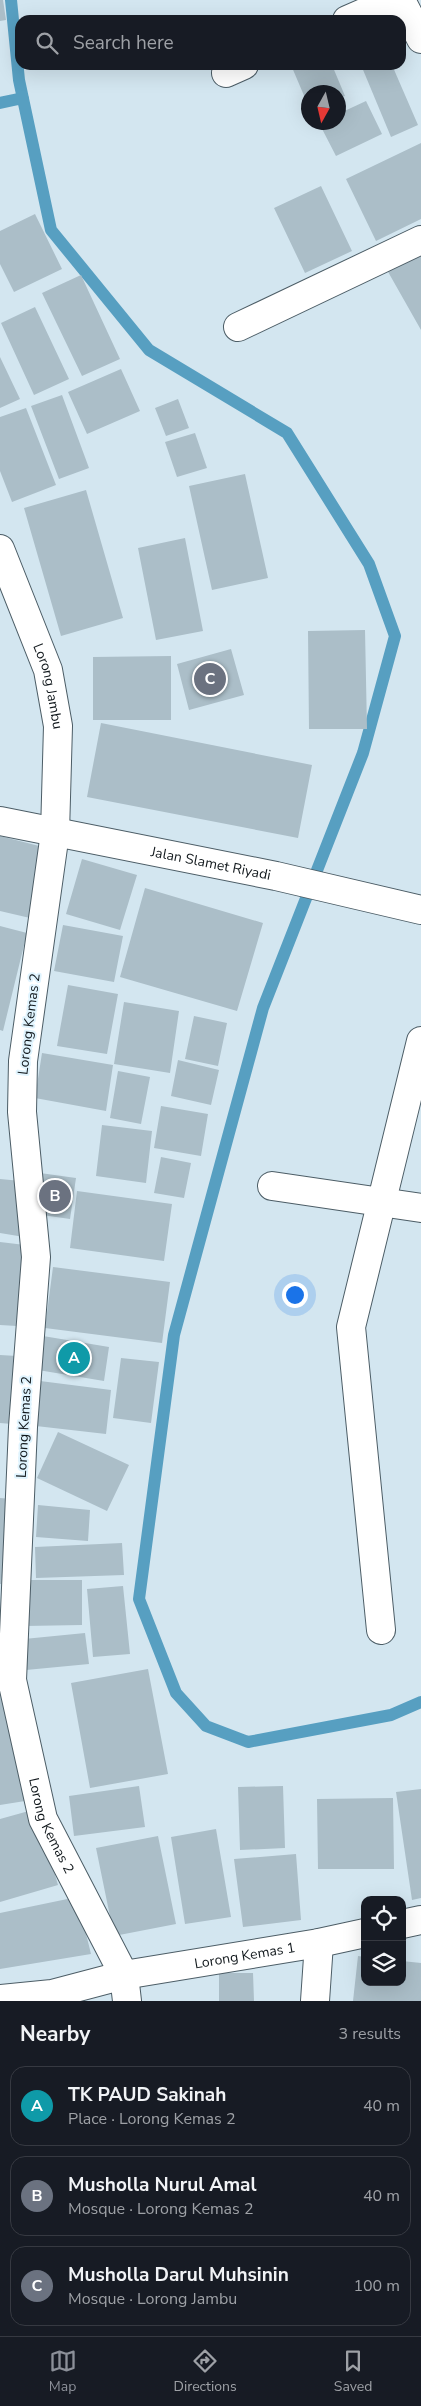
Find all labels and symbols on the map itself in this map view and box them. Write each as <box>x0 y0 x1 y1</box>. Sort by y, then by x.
north arrow <box>301 85 346 130</box>
street label: Lorong Jambu <box>29 640 68 730</box>
pin: C <box>194 660 226 698</box>
street label: Jalan Slamet Riyadi <box>148 842 272 884</box>
street label: Lorong Kemas 2 <box>13 972 45 1076</box>
pin: B <box>39 1177 71 1215</box>
your location <box>282 1282 308 1308</box>
pin: A <box>58 1339 90 1377</box>
street label: Lorong Kemas 2 <box>12 1376 36 1478</box>
street label: Lorong Kemas 2 <box>25 1776 79 1877</box>
street label: Lorong Kemas 1 <box>193 1938 297 1973</box>

